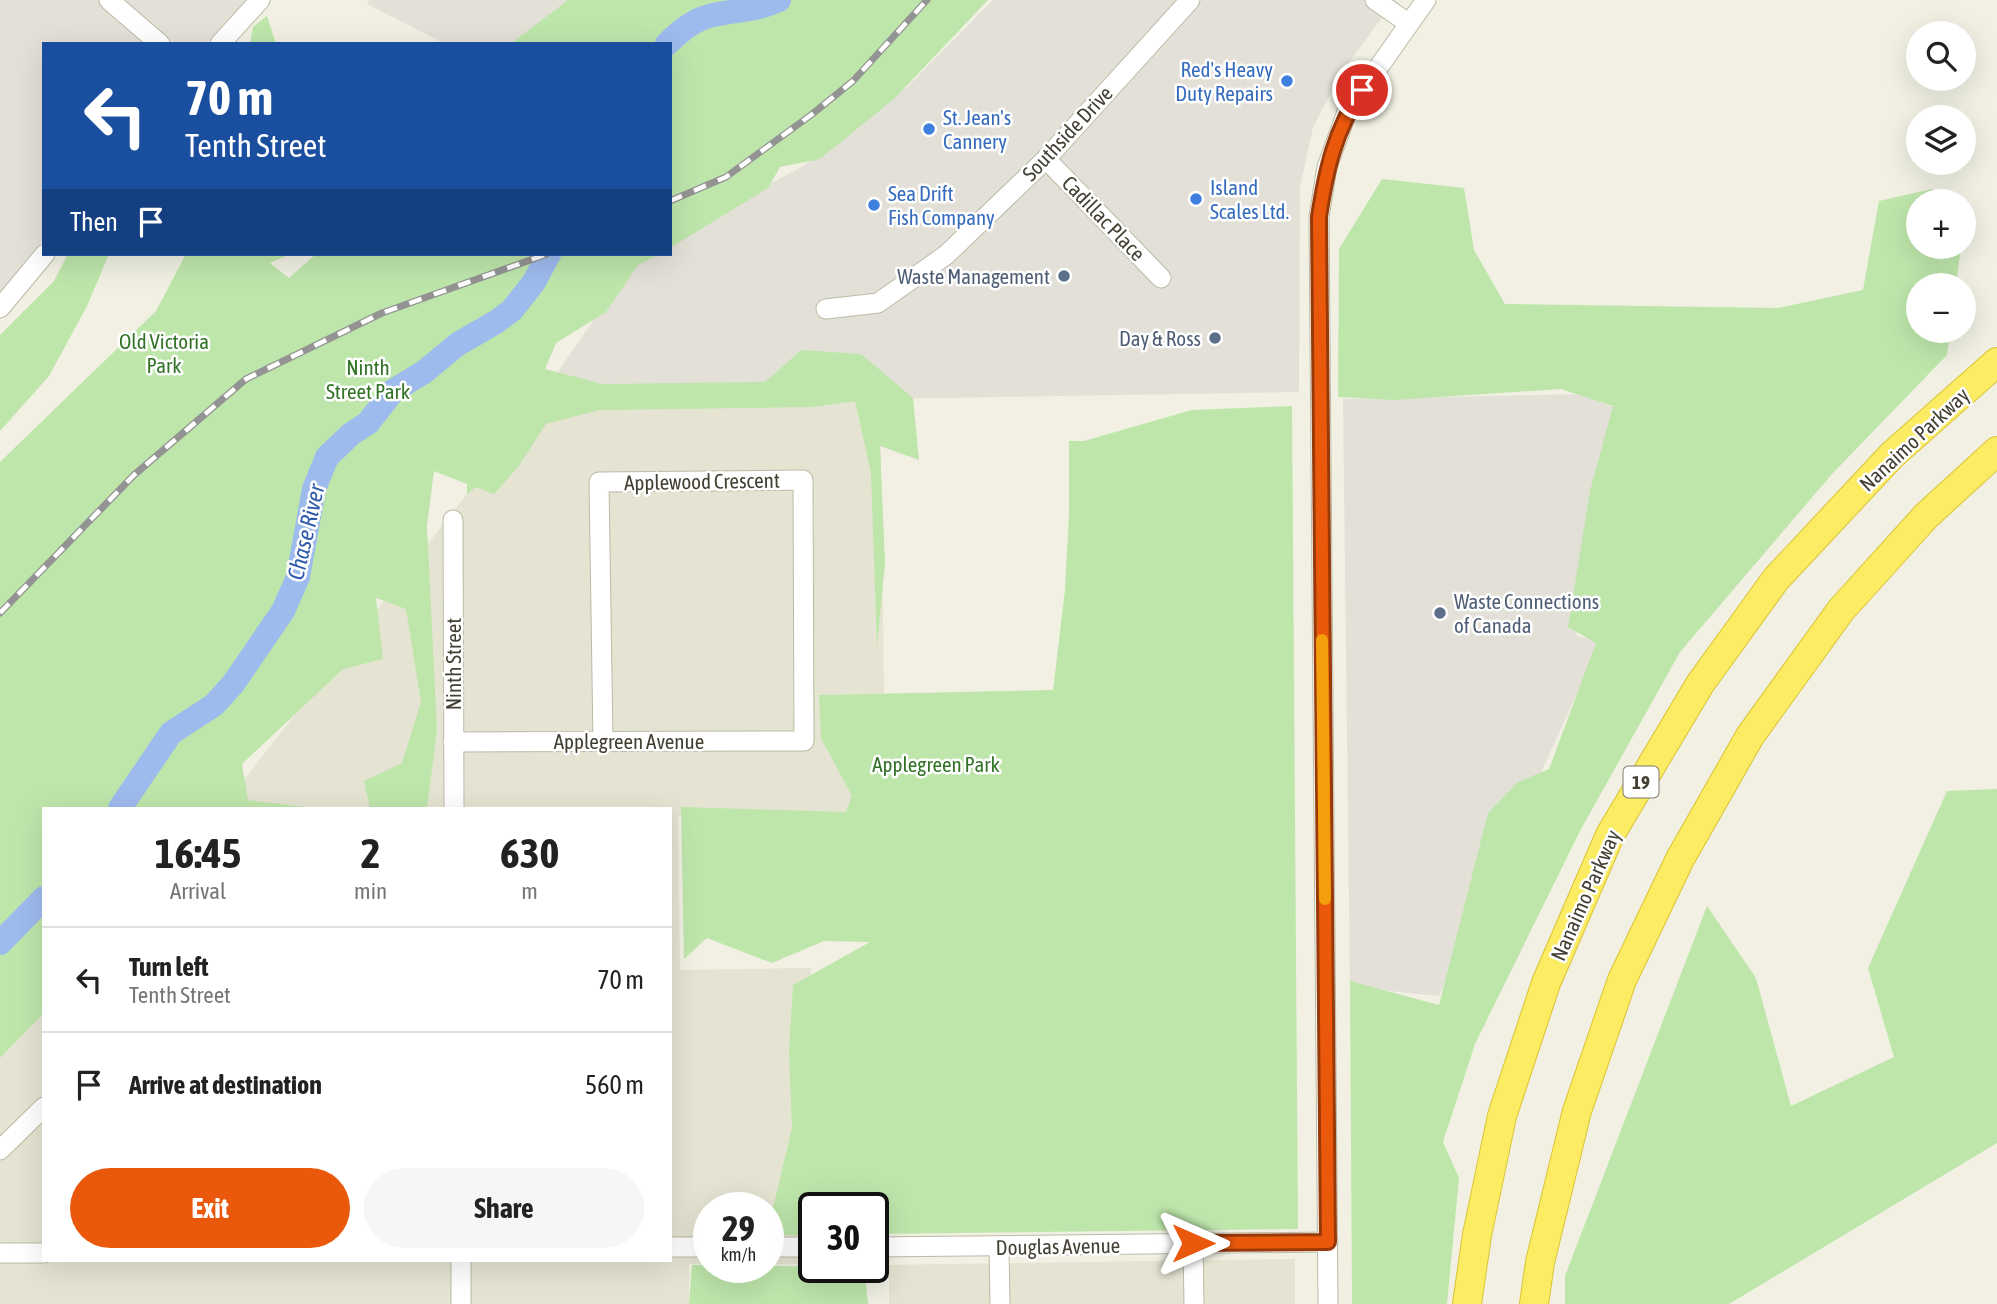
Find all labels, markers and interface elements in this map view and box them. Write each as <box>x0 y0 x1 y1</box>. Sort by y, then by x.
map controls <box>1906 21 1976 343</box>
button: search <box>1906 21 1976 91</box>
place label: Red's Heavy Duty Repairs <box>1175 57 1273 105</box>
pin <box>1332 60 1392 120</box>
text: 70 m <box>185 69 273 125</box>
icon: left <box>70 70 161 161</box>
icon: arrive <box>1343 71 1381 109</box>
marker: Red's Heavy Duty Repairs <box>1279 73 1295 89</box>
street label: Southside Drive <box>1017 81 1117 185</box>
place label: St. Jean's Cannery <box>943 105 1011 153</box>
button: layers <box>1906 105 1976 175</box>
marker: St. Jean's Cannery <box>921 121 937 137</box>
text: Tenth Street <box>185 127 327 164</box>
street label: Cadillac Place <box>1058 171 1150 265</box>
place label: Island Scales Ltd. <box>1210 175 1289 223</box>
place label: Sea Drift Fish Company <box>888 181 995 229</box>
button: + <box>1906 189 1976 259</box>
marker: Island Scales Ltd. <box>1188 191 1204 207</box>
marker: Sea Drift Fish Company <box>866 197 882 213</box>
icon: arrive <box>132 203 170 241</box>
text: Then <box>70 207 118 237</box>
place label: Waste Management <box>897 264 1050 288</box>
marker: Waste Management <box>1056 268 1072 284</box>
button: − <box>1906 273 1976 343</box>
place label: Day & Ross <box>1119 326 1201 350</box>
park label: Old Victoria Park <box>119 329 209 377</box>
marker: Day & Ross <box>1207 330 1223 346</box>
park label: Ninth Street Park <box>326 355 410 403</box>
street label: Nanaimo Parkway <box>1854 382 1974 496</box>
street label: Applewood Crescent <box>624 468 780 494</box>
water label: Chase River <box>282 481 330 582</box>
place label: Waste Connections of Canada <box>1454 589 1599 637</box>
marker: Waste Connections of Canada <box>1432 605 1448 621</box>
street label: Ninth Street <box>441 618 465 710</box>
street label: Applegreen Avenue <box>554 729 704 753</box>
park label: Applegreen Park <box>872 752 1000 776</box>
road number: 19 <box>1624 766 1658 797</box>
street label: Nanaimo Parkway <box>1545 826 1625 964</box>
text: 16:45 <box>155 829 241 877</box>
text: 2 <box>361 829 380 877</box>
text: 630 <box>500 829 559 877</box>
text: Arrival <box>170 878 226 904</box>
text: min <box>354 878 387 904</box>
text: m <box>521 878 538 904</box>
text: Turn left <box>129 952 209 982</box>
icon: left <box>70 961 108 999</box>
text: 70 m <box>597 965 644 995</box>
text: Tenth Street <box>129 982 231 1008</box>
icon: arrive <box>70 1066 108 1104</box>
text: Arrive at destination <box>129 1070 322 1100</box>
text: 560 m <box>585 1070 644 1100</box>
button: Exit <box>70 1168 350 1248</box>
button: Share <box>364 1168 644 1248</box>
speed limit sign: 30 <box>798 1192 889 1283</box>
position arrow <box>1156 1206 1230 1280</box>
text: 29 <box>722 1208 755 1248</box>
street label: Douglas Avenue <box>996 1233 1120 1259</box>
text: km/h <box>721 1244 756 1265</box>

